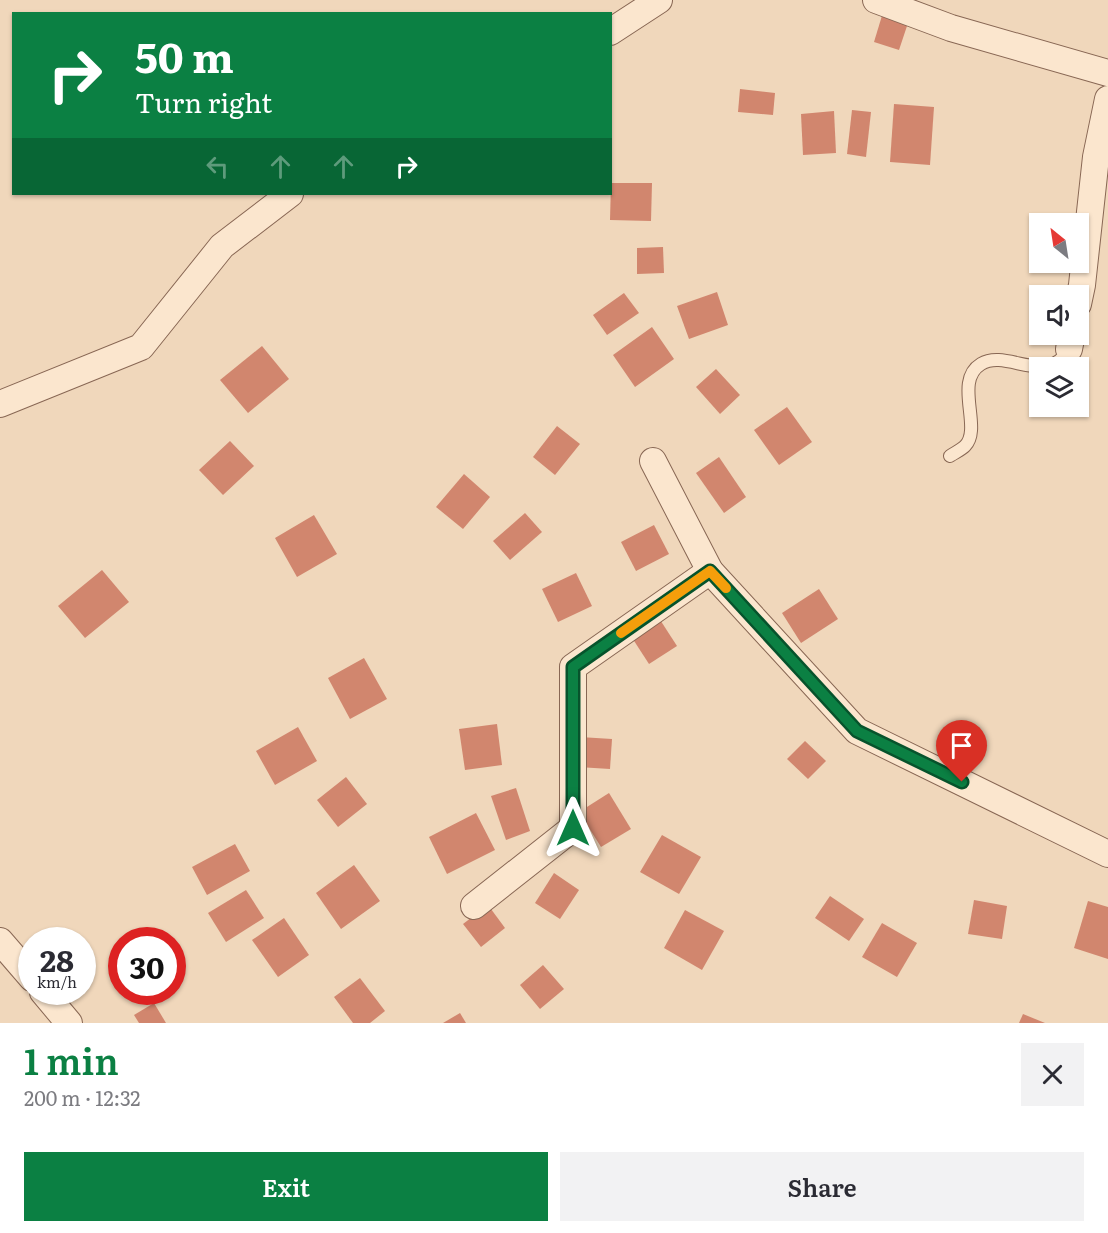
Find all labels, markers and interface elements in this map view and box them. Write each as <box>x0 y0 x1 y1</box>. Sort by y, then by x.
text: 50 m <box>135 24 234 86</box>
icon: right <box>36 36 114 114</box>
text: Turn right <box>135 81 272 121</box>
icon: left <box>201 150 234 183</box>
icon: ahead <box>264 150 297 183</box>
icon: ahead <box>327 150 360 183</box>
icon: right <box>390 150 423 183</box>
north arrow <box>1029 213 1089 273</box>
map controls <box>1029 213 1089 417</box>
button: sound <box>1029 285 1089 345</box>
button: layers <box>1029 357 1089 417</box>
pin <box>936 720 987 782</box>
icon: arrive <box>945 729 978 762</box>
position arrow <box>541 796 605 860</box>
speed limit sign: 30 <box>108 927 186 1005</box>
text: 28 <box>40 937 74 981</box>
text: km/h <box>37 970 77 993</box>
text: 1 min <box>24 1033 119 1086</box>
button: close <box>1021 1043 1084 1106</box>
text: 200 m · 12:32 <box>24 1082 140 1112</box>
button: Exit <box>24 1152 548 1221</box>
button: Share <box>560 1152 1084 1221</box>

